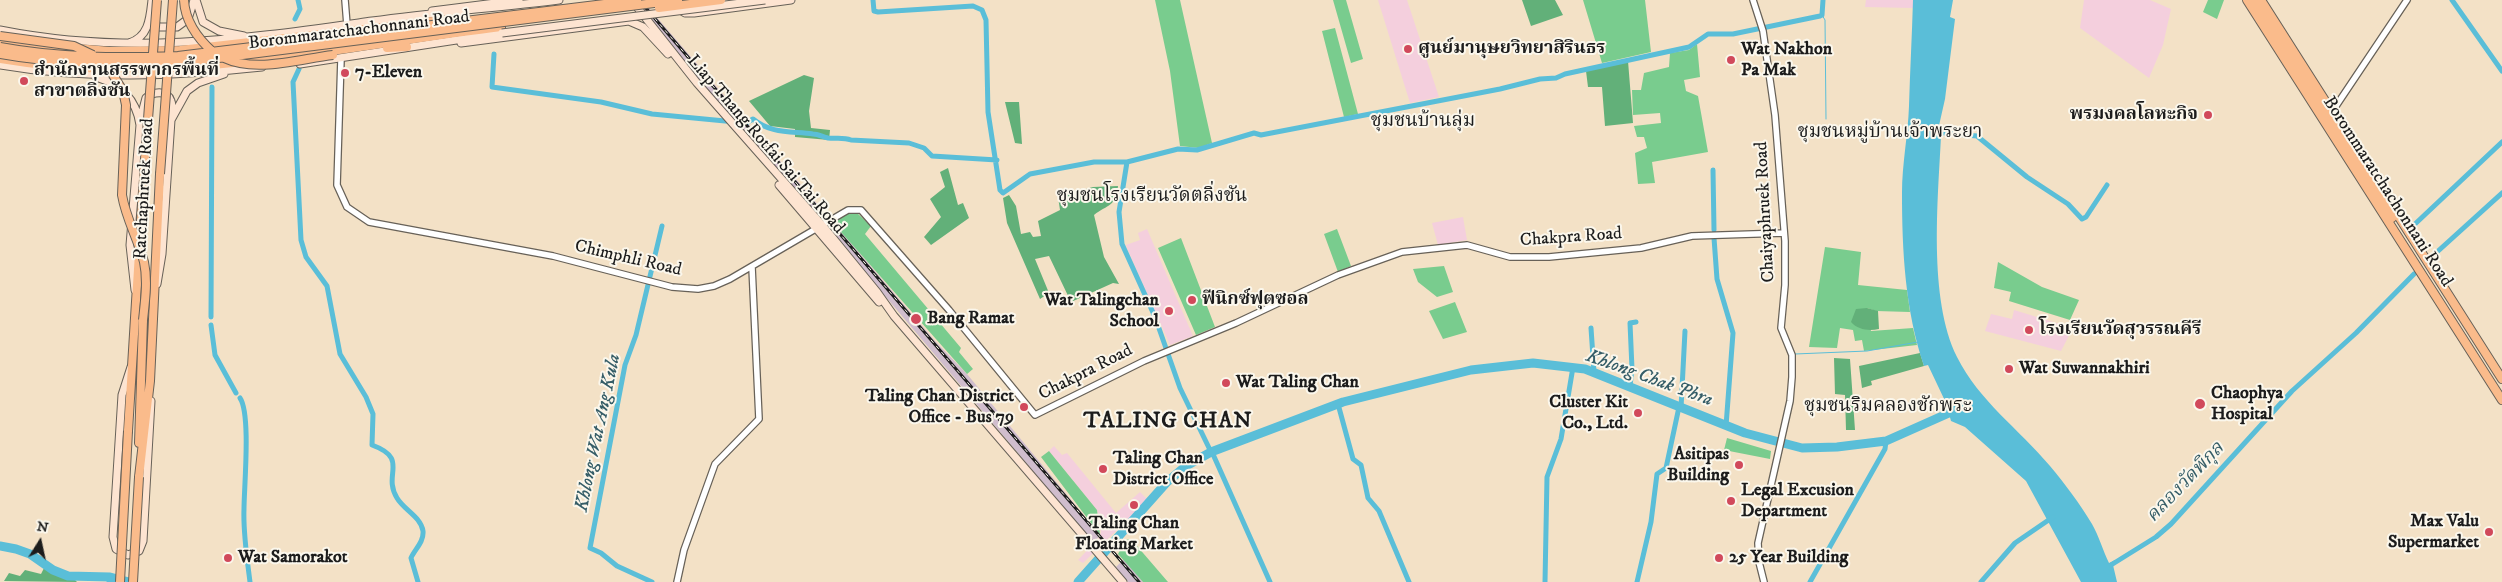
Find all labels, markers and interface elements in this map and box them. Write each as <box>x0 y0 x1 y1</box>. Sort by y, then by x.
street label: Borommaratchachonnani Road <box>247 7 471 55</box>
place label: ศูนย์มานุษยวิทยาสิรินธร <box>1418 38 1605 60</box>
place label: Wat Nakhon Pa Mak <box>1741 39 1832 82</box>
marker: ศูนย์มานุษยวิทยาสิรินธร <box>1402 43 1414 55</box>
street label: Liap Thang Rotfai Sai Tai Road <box>681 51 849 239</box>
marker: Wat Nakhon Pa Mak <box>1725 54 1737 66</box>
place label: สำนักงานสรรพากรพื้นที่ สาขาตลิ่งชัน <box>34 60 219 102</box>
place label: 7-Eleven <box>355 62 422 84</box>
marker: 7-Eleven <box>339 67 351 79</box>
marker: สำนักงานสรรพากรพื้นที่ สาขาตลิ่งชัน <box>18 75 30 87</box>
street label: Borommaratchachonnani Road <box>2317 93 2457 291</box>
place label: พรมงคลโลหะกิจ <box>2070 104 2198 126</box>
marker: พรมงคลโลหะกิจ <box>2202 109 2214 121</box>
district label: ชุมชนบ้านลุ่ม <box>1371 111 1475 133</box>
street label: Ratchaphruek Road <box>131 118 159 260</box>
district label: ชุมชนหมู่บ้านเจ้าพระยา <box>1798 122 1982 144</box>
street label: Chaiyaphruek Road <box>1752 141 1780 283</box>
district label: ชุมชนโรงเรียนวัดตลิ่งชัน <box>1057 186 1247 208</box>
street label: Chakpra Road <box>1519 224 1623 252</box>
street label: Chimphli Road <box>572 236 684 282</box>
place label: ฟีนิกซ์ฟุตซอล <box>1202 289 1309 311</box>
place label: Wat Talingchan School <box>1044 290 1159 332</box>
marker: ฟีนิกซ์ฟุตซอล <box>1186 294 1198 306</box>
marker: Wat Talingchan School <box>1163 305 1175 317</box>
place label: Bang Ramat <box>927 308 1015 330</box>
marker: Bang Ramat <box>909 312 923 326</box>
place label: โรงเรียนวัดสุวรรณคีรี <box>2039 319 2201 341</box>
marker: โรงเรียนวัดสุวรรณคีรี <box>2023 324 2035 336</box>
street label: Chakpra Road <box>1036 340 1136 406</box>
water label: Khlong Chak Phra <box>1583 346 1715 412</box>
water label: Khlong Wat Ang Kula <box>571 352 627 514</box>
place label: Wat Suwannakhiri <box>2019 358 2150 380</box>
marker: Wat Suwannakhiri <box>2003 363 2015 375</box>
place label: Wat Taling Chan <box>1236 372 1359 394</box>
marker: Wat Taling Chan <box>1220 377 1232 389</box>
place label: Chaophya Hospital <box>2211 383 2283 426</box>
place label: Taling Chan District Office - Bus 79 <box>865 386 1014 428</box>
place label: Cluster Kit Co., Ltd. <box>1549 392 1628 434</box>
district label: ชุมชนริมคลองชักพระ <box>1804 396 1972 418</box>
marker: Chaophya Hospital <box>2193 397 2207 411</box>
marker: Taling Chan District Office - Bus 79 <box>1018 401 1030 413</box>
marker: Cluster Kit Co., Ltd. <box>1632 407 1644 419</box>
district label: TALING CHAN <box>1082 409 1254 435</box>
water label: คลองวัดพิกุล <box>2142 438 2230 528</box>
place label: Asitipas Building <box>1667 444 1729 486</box>
place label: Taling Chan District Office <box>1113 448 1214 490</box>
marker: Asitipas Building <box>1733 459 1745 471</box>
marker: Taling Chan District Office <box>1097 463 1109 475</box>
place label: Legal Excusion Department <box>1741 480 1854 522</box>
marker: Legal Excusion Department <box>1725 495 1737 507</box>
marker: Taling Chan Floating Market <box>1128 499 1140 511</box>
place label: Max Valu Supermarket <box>2388 511 2479 554</box>
place label: Taling Chan Floating Market <box>1075 513 1193 556</box>
north arrow <box>15 517 65 567</box>
text: N <box>35 517 50 537</box>
marker: Max Valu Supermarket <box>2483 526 2495 538</box>
place label: Wat Samorakot <box>238 547 348 569</box>
place label: 25 Year Building <box>1729 547 1848 569</box>
marker: Wat Samorakot <box>222 552 234 564</box>
marker: 25 Year Building <box>1713 552 1725 564</box>

